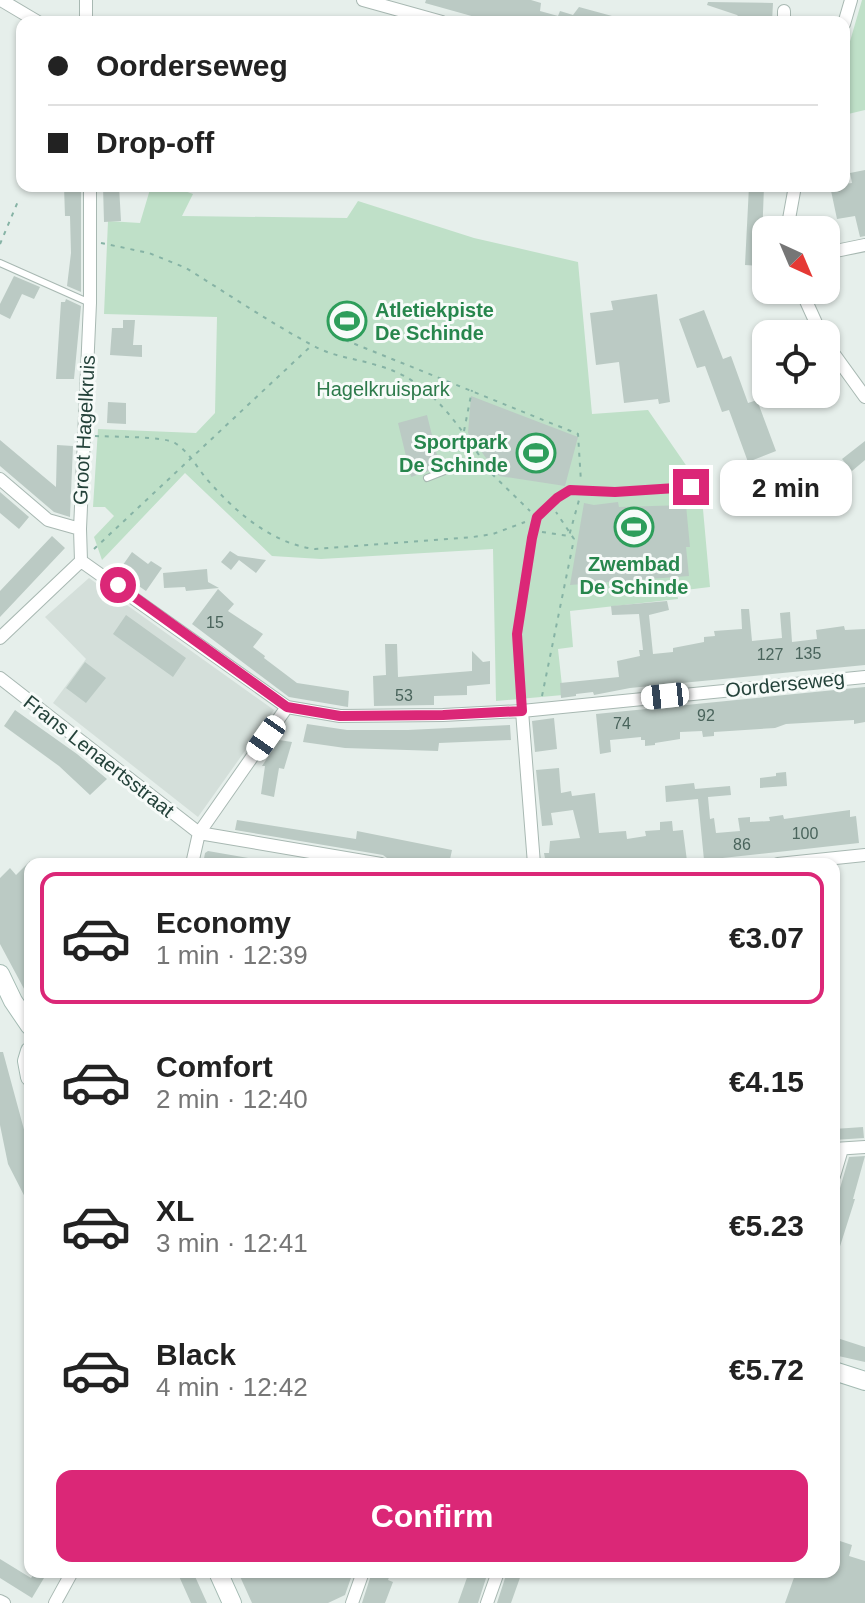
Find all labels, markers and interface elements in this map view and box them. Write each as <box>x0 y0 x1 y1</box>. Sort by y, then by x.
text: Oorderseweg <box>96 49 288 82</box>
text: Drop-off <box>96 126 214 159</box>
north arrow <box>752 216 840 304</box>
map controls <box>752 216 840 408</box>
place label: Atletiekpiste De Schinde <box>375 299 494 344</box>
sports icon: Atletiekpiste De Schinde <box>326 300 368 342</box>
button: locate <box>752 320 840 408</box>
street label: Groot Hagelkruis <box>69 354 99 506</box>
park label: Hagelkruispark <box>316 378 451 400</box>
place label: Sportpark De Schinde <box>399 431 509 476</box>
sports icon: Sportpark De Schinde <box>515 432 557 474</box>
callout: 2 min <box>719 459 851 515</box>
route end <box>673 469 709 505</box>
text: 2 min <box>752 473 820 503</box>
sports icon: Zwembad De Schinde <box>613 506 655 548</box>
place label: Zwembad De Schinde <box>580 553 688 598</box>
route start <box>100 567 136 603</box>
house number: 15 <box>206 614 224 631</box>
house number: 135 <box>795 645 821 662</box>
house number: 127 <box>757 646 783 663</box>
street label: Oorderseweg <box>724 667 846 701</box>
car <box>640 682 690 710</box>
house number: 53 <box>395 687 413 704</box>
street label: Frans Lenaertsstraat <box>20 691 179 822</box>
house number: 92 <box>697 707 715 724</box>
car <box>242 711 290 765</box>
house number: 74 <box>613 715 631 732</box>
house number: 100 <box>792 825 818 842</box>
house number: 86 <box>733 836 751 853</box>
icon: car <box>60 902 132 974</box>
text: Economy <box>156 906 291 939</box>
text: €3.07 <box>729 921 804 954</box>
text: 1 min · 12:39 <box>156 940 308 970</box>
icon: car <box>60 1046 132 1118</box>
text: Comfort <box>156 1050 273 1083</box>
text: €4.15 <box>729 1065 804 1098</box>
text: 2 min · 12:40 <box>156 1084 308 1114</box>
icon: car <box>60 1190 132 1262</box>
text: XL <box>156 1194 194 1227</box>
text: €5.23 <box>729 1209 804 1242</box>
text: 3 min · 12:41 <box>156 1228 308 1258</box>
icon: car <box>60 1334 132 1406</box>
text: Black <box>156 1338 236 1371</box>
text: €5.72 <box>729 1353 804 1386</box>
text: 4 min · 12:42 <box>156 1372 308 1402</box>
button: Confirm <box>56 1470 808 1562</box>

